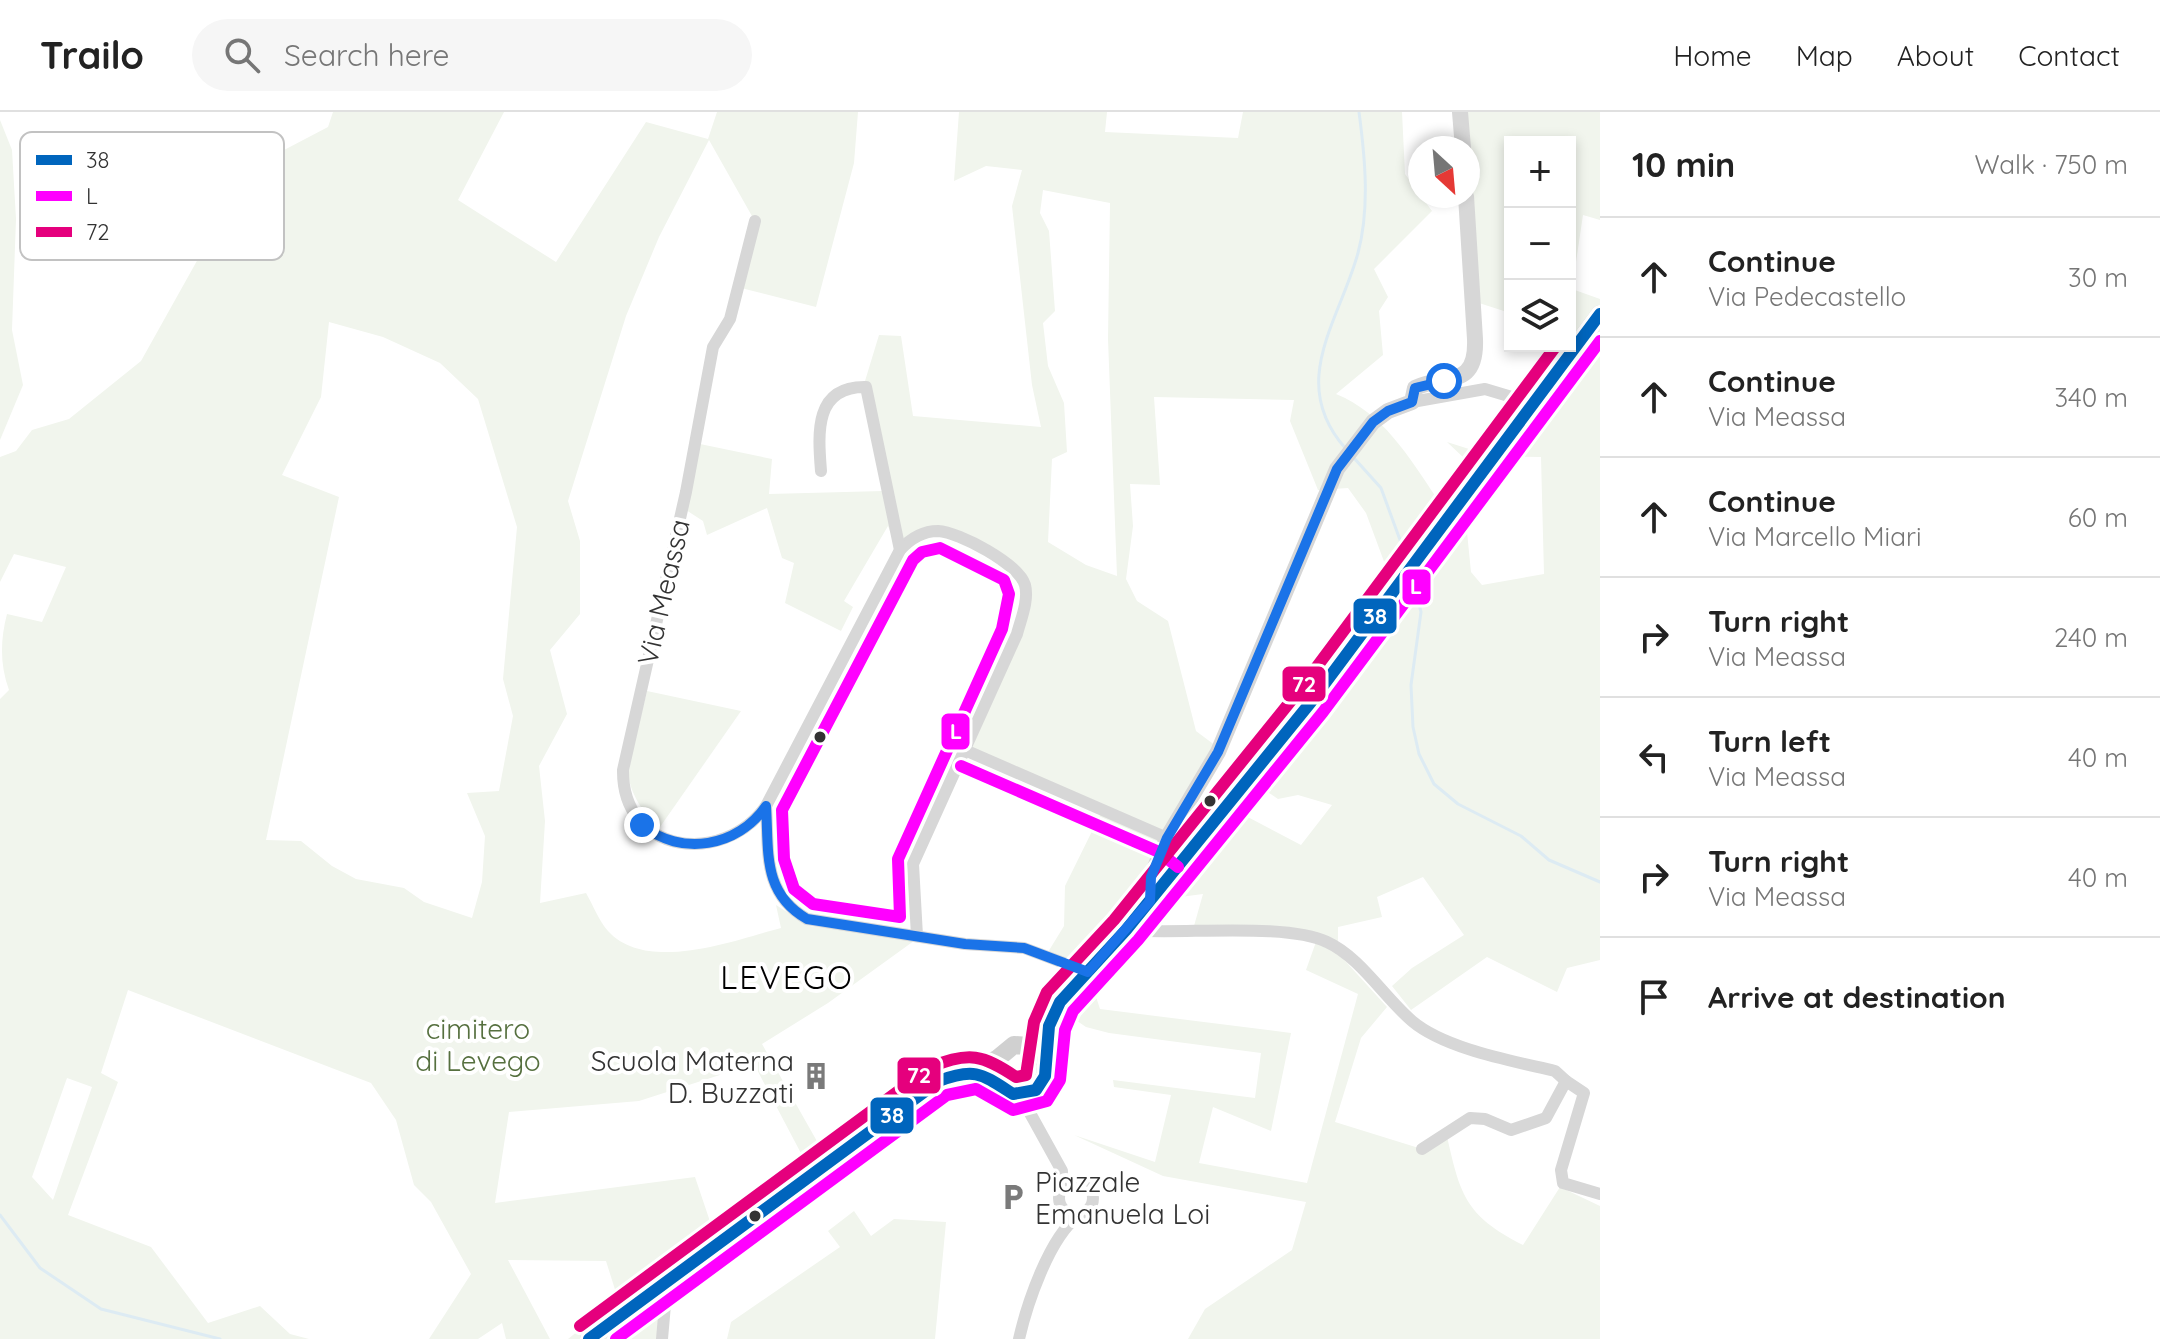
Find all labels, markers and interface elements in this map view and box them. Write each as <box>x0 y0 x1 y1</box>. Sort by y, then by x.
search box <box>192 19 752 91</box>
text: Trailo <box>40 31 144 79</box>
icon: search <box>220 33 264 77</box>
text: Search here <box>284 36 450 74</box>
text: Home <box>1673 38 1752 73</box>
text: Map <box>1796 38 1853 73</box>
text: About <box>1897 38 1974 73</box>
text: Contact <box>2018 38 2120 73</box>
legend <box>20 132 284 260</box>
north arrow <box>1408 136 1480 208</box>
map controls <box>1504 136 1576 352</box>
button: + <box>1504 136 1576 208</box>
text: 10 min <box>1632 143 1735 186</box>
text: 38 <box>86 146 109 174</box>
text: Walk · 750 m <box>1974 148 2128 181</box>
text: L <box>86 182 98 210</box>
button: − <box>1504 208 1576 280</box>
text: 72 <box>86 218 109 246</box>
text: Continue <box>1708 242 1836 280</box>
icon: ahead <box>1632 255 1676 299</box>
text: 30 m <box>2068 261 2128 294</box>
button: layers <box>1504 280 1576 352</box>
text: Via Pedecastello <box>1708 280 1906 313</box>
text: Continue <box>1708 362 1836 400</box>
route start <box>1426 363 1462 399</box>
icon: ahead <box>1632 375 1676 419</box>
text: 340 m <box>2054 381 2128 414</box>
text: Via Meassa <box>1708 400 1846 433</box>
text: Continue <box>1708 482 1836 520</box>
icon: ahead <box>1632 495 1676 539</box>
text: 60 m <box>2068 501 2128 534</box>
street label: Via Meassa <box>629 516 697 668</box>
text: Via Marcello Miari <box>1708 520 1921 553</box>
line badge: L <box>1401 568 1432 606</box>
text: L <box>1410 572 1422 600</box>
line badge: 38 <box>1352 597 1398 635</box>
text: 38 <box>1363 602 1387 630</box>
text: Turn right <box>1708 602 1849 640</box>
icon: right <box>1632 615 1676 659</box>
text: 240 m <box>2054 621 2128 654</box>
text: Via Meassa <box>1708 640 1846 673</box>
line badge: 72 <box>1281 665 1327 703</box>
text: 72 <box>1292 670 1316 698</box>
line badge: L <box>940 712 971 751</box>
text: L <box>950 717 962 745</box>
text: Turn left <box>1708 722 1831 760</box>
unlabelled marker <box>812 729 828 745</box>
icon: left <box>1632 735 1676 779</box>
text: 40 m <box>2068 741 2128 774</box>
text: Via Meassa <box>1708 760 1846 793</box>
unlabelled marker <box>1202 793 1218 809</box>
route end <box>624 807 660 843</box>
text: Turn right <box>1708 842 1849 880</box>
icon: right <box>1632 855 1676 899</box>
text: 40 m <box>2068 861 2128 894</box>
text: Via Meassa <box>1708 880 1846 913</box>
district label: LEVEGO <box>720 957 854 997</box>
icon: arrive <box>1632 975 1676 1019</box>
text: Arrive at destination <box>1708 978 2006 1016</box>
park label: cimitero di Levego <box>415 1011 541 1078</box>
place label: Scuola Materna D. Buzzati <box>591 1043 794 1110</box>
line badge: 72 <box>896 1056 942 1095</box>
building icon: Scuola Materna D. Buzzati <box>801 1061 831 1091</box>
text: 72 <box>907 1061 931 1089</box>
line badge: 38 <box>869 1096 915 1135</box>
text: 38 <box>880 1101 904 1129</box>
place label: Piazzale Emanuela Loi <box>1035 1164 1210 1231</box>
parking icon: Piazzale Emanuela Loi <box>998 1182 1028 1212</box>
unlabelled marker <box>747 1208 763 1224</box>

